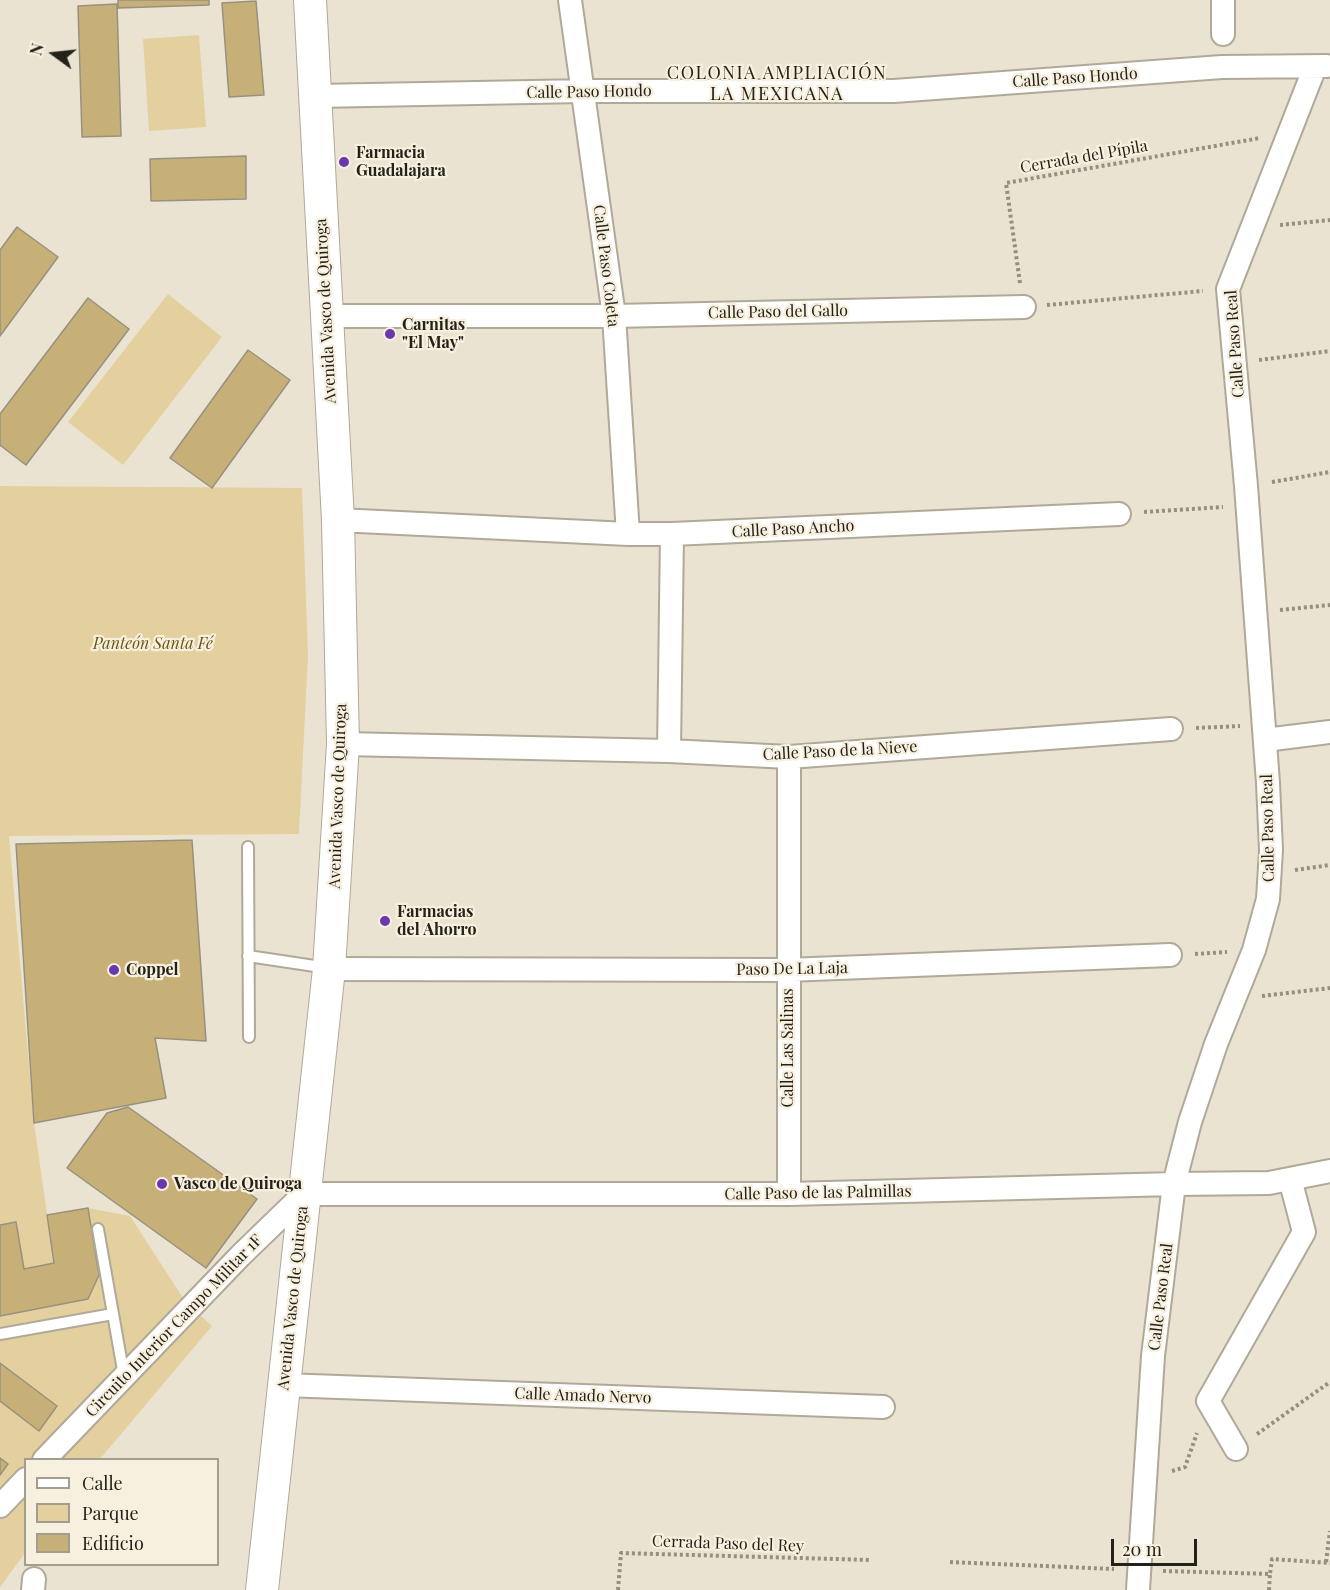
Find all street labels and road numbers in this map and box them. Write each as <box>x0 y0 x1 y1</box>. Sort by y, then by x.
street label: Calle Paso Hondo <box>1012 64 1138 92</box>
street label: Calle Paso Hondo <box>526 81 652 103</box>
street label: Cerrada del Pípila <box>1019 136 1149 178</box>
street label: Calle Paso Coleta <box>589 204 623 328</box>
street label: Avenida Vasco de Quiroga <box>312 218 340 404</box>
street label: Calle Paso Real <box>1222 289 1248 399</box>
street label: Calle Paso del Gallo <box>708 301 848 323</box>
street label: Calle Paso Ancho <box>731 516 855 542</box>
street label: Avenida Vasco de Quiroga <box>325 703 351 889</box>
street label: Calle Paso de la Nieve <box>762 737 918 765</box>
street label: Calle Paso Real <box>1257 774 1279 882</box>
street label: Paso De La Laja <box>736 958 848 980</box>
street label: Calle Las Salinas <box>778 988 798 1108</box>
street label: Calle Paso de las Palmillas <box>724 1182 912 1204</box>
street label: Avenida Vasco de Quiroga <box>274 1205 312 1391</box>
street label: Circuito Interior Campo Militar 1F <box>82 1231 266 1421</box>
street label: Calle Paso Real <box>1145 1242 1177 1352</box>
street label: Calle Amado Nervo <box>514 1384 652 1408</box>
street label: Cerrada Paso del Rey <box>652 1532 804 1556</box>

